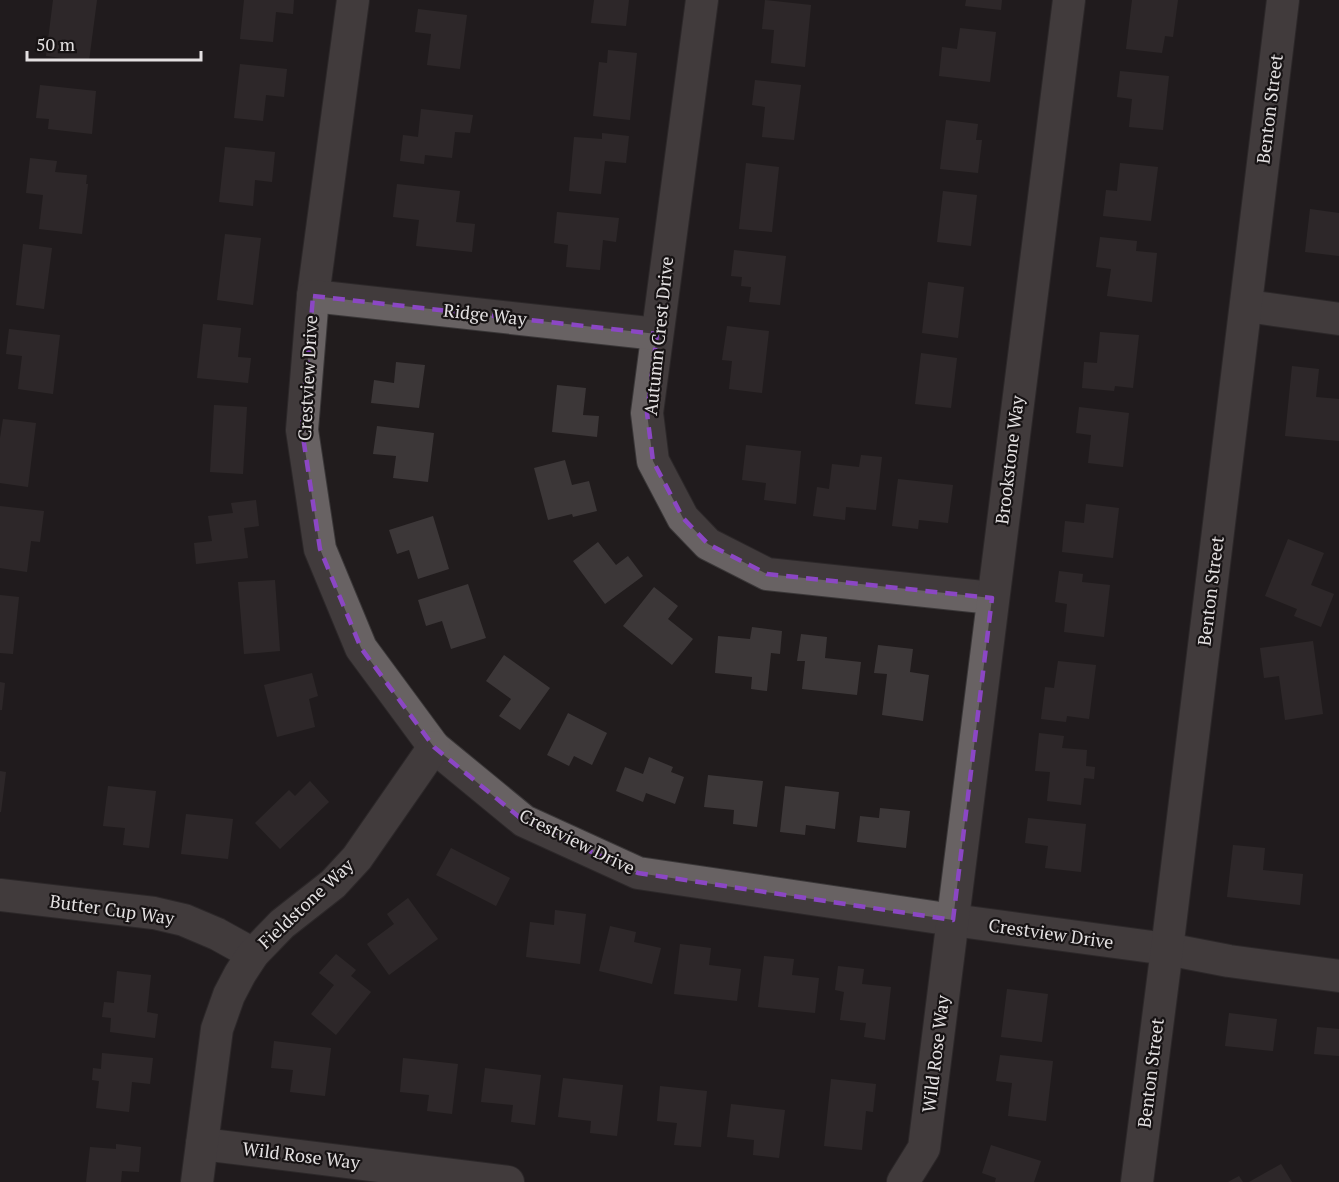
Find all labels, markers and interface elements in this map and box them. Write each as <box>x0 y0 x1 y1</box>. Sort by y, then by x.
scale bar <box>27 24 201 62</box>
text: 50 m <box>36 32 76 56</box>
street label: Benton Street <box>1250 52 1288 165</box>
street label: Autumn Crest Drive <box>638 255 678 417</box>
street label: Ridge Way <box>442 298 529 330</box>
street label: Crestview Drive <box>292 314 322 441</box>
street label: Brookstone Way <box>989 393 1029 526</box>
street label: Benton Street <box>1191 534 1229 647</box>
street label: Crestview Drive <box>516 803 639 880</box>
street label: Fieldstone Way <box>253 852 359 954</box>
street label: Butter Cup Way <box>48 888 177 930</box>
street label: Crestview Drive <box>987 912 1115 954</box>
street label: Wild Rose Way <box>916 993 954 1114</box>
street label: Benton Street <box>1131 1016 1169 1129</box>
street label: Wild Rose Way <box>241 1136 362 1174</box>

